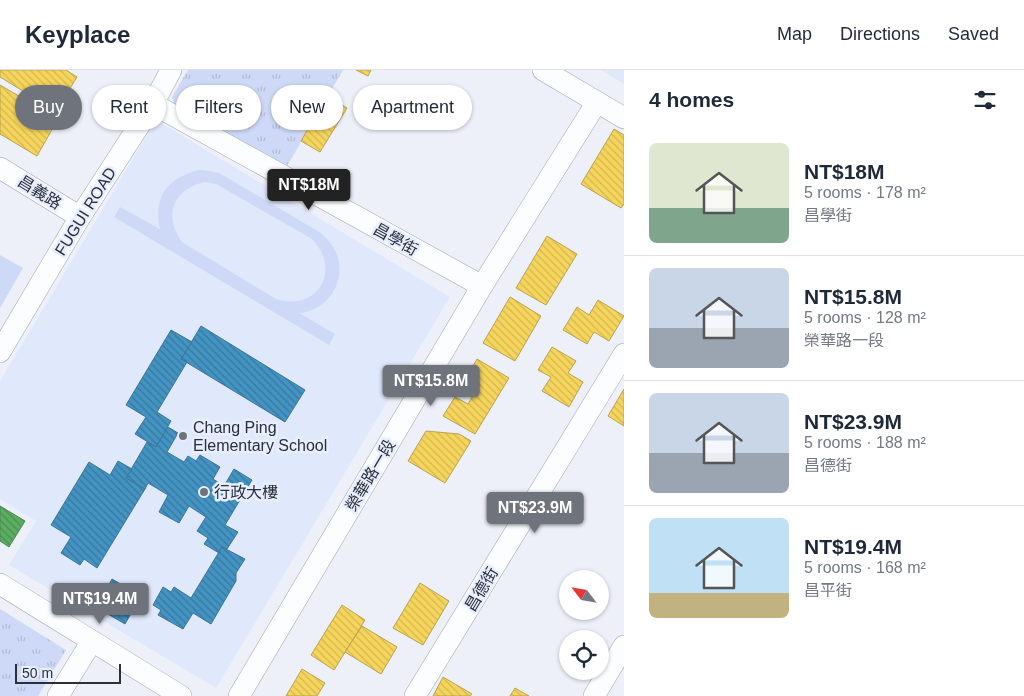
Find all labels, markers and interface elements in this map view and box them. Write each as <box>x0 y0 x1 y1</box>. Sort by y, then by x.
text: Keyplace <box>25 21 130 48</box>
text: Map <box>777 24 812 44</box>
text: Directions <box>840 24 920 44</box>
text: Saved <box>948 24 999 44</box>
chip: Buy <box>15 85 82 130</box>
chip: Rent <box>92 85 166 130</box>
chip: Filters <box>176 85 261 130</box>
chip: New <box>271 85 343 130</box>
chip: Apartment <box>353 85 472 130</box>
icon: filters <box>971 86 999 114</box>
text: 4 homes <box>649 88 734 111</box>
text: NT$18M <box>804 160 885 183</box>
icon: home <box>689 163 749 223</box>
street label: FUGUI ROAD <box>52 164 119 258</box>
pin: NT$18M <box>268 168 350 211</box>
street label: 昌義路 <box>15 172 65 212</box>
text: NT$18M <box>278 176 340 193</box>
text: 5 rooms · 178 m² <box>804 184 926 201</box>
text: 昌學街 <box>804 207 852 224</box>
street label: 昌學街 <box>371 220 421 259</box>
text: NT$15.8M <box>804 285 902 308</box>
icon: home <box>689 288 749 348</box>
text: 5 rooms · 128 m² <box>804 309 926 326</box>
text: 榮華路一段 <box>804 332 884 349</box>
pin: NT$15.8M <box>379 364 483 407</box>
text: NT$15.8M <box>394 372 468 389</box>
text: NT$23.9M <box>804 410 902 433</box>
icon: home <box>689 413 749 473</box>
place label: Chang Ping Elementary School <box>193 419 327 454</box>
marker: Chang Ping Elementary School <box>177 430 189 442</box>
text: 5 rooms · 188 m² <box>804 434 926 451</box>
street label: 榮華路一段 <box>343 437 398 514</box>
text: 昌德街 <box>804 457 852 474</box>
place label: 行政大樓 <box>214 484 278 501</box>
marker: 行政大樓 <box>198 486 210 498</box>
pin: NT$23.9M <box>483 492 587 534</box>
text: NT$23.9M <box>498 499 572 516</box>
text: NT$19.4M <box>804 535 902 558</box>
icon: home <box>689 538 749 598</box>
text: 5 rooms · 168 m² <box>804 559 926 576</box>
street label: 昌德街 <box>462 564 501 614</box>
north arrow <box>559 570 609 620</box>
map controls <box>559 570 609 680</box>
pin: NT$19.4M <box>48 582 152 625</box>
text: 昌平街 <box>804 582 852 599</box>
text: NT$19.4M <box>63 590 137 607</box>
button: locate <box>559 630 609 680</box>
scale bar <box>15 661 121 684</box>
text: 50 m <box>22 665 53 681</box>

